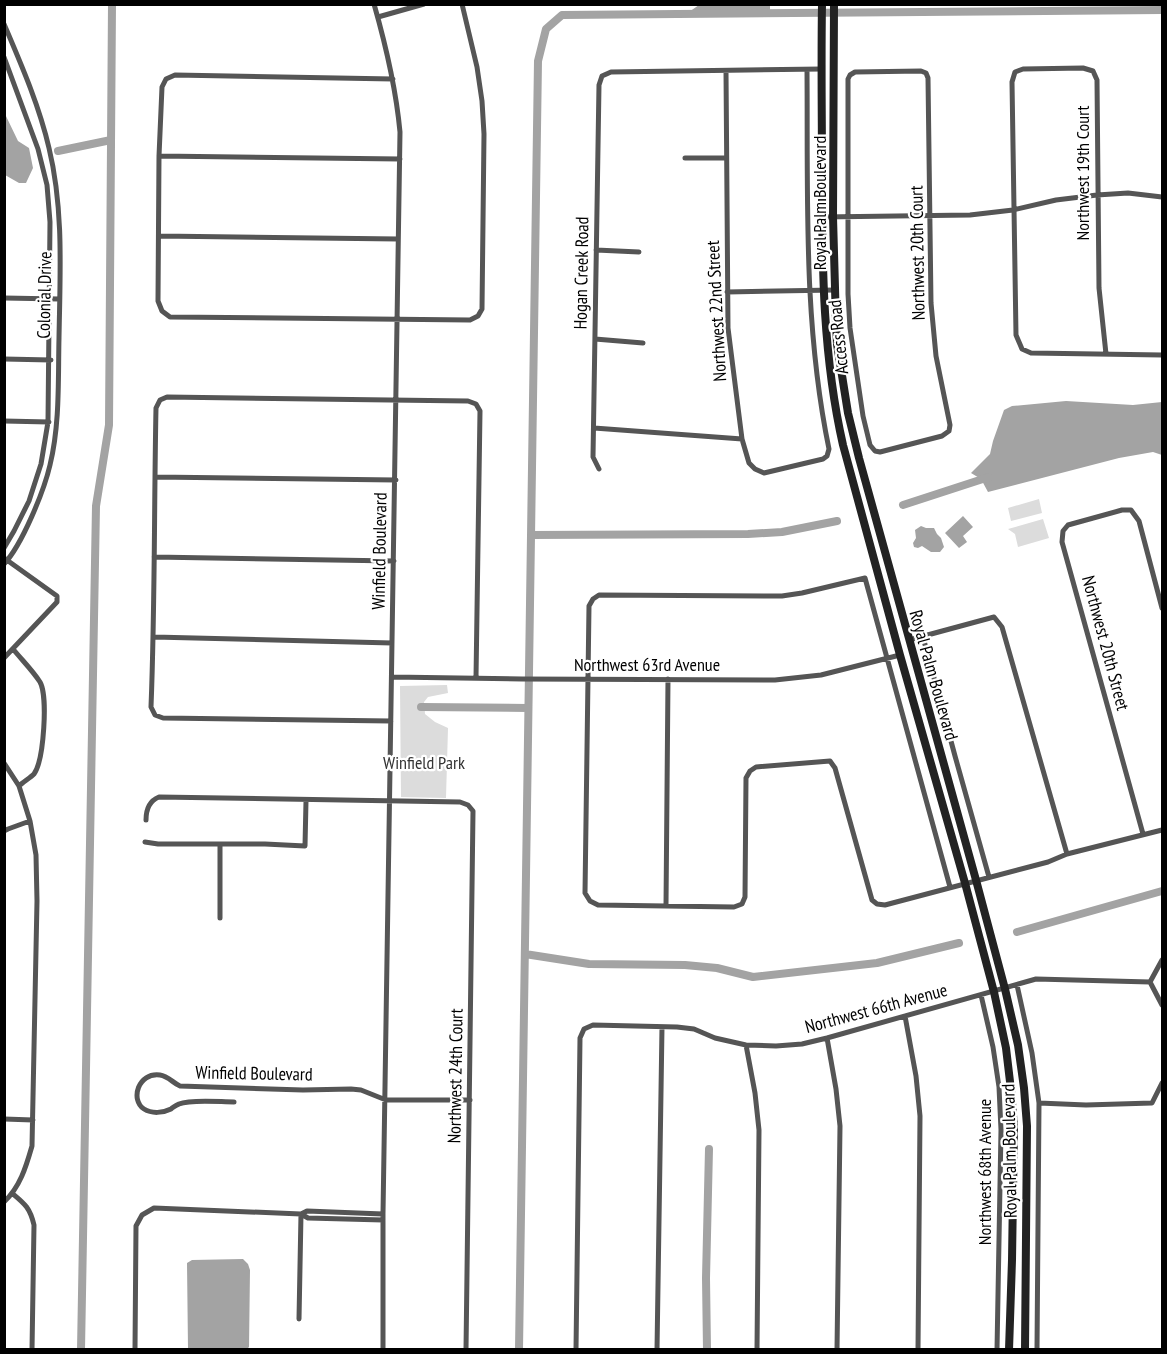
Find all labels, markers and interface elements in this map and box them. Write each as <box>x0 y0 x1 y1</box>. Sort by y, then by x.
street label: Northwest 19th Court <box>1071 105 1094 240</box>
street label: Royal Palm Boulevard <box>808 136 831 270</box>
street label: Northwest 20th Court <box>904 185 930 321</box>
street label: Hogan Creek Road <box>569 216 593 330</box>
street label: Northwest 22nd Street <box>701 240 731 382</box>
street label: Colonial Drive <box>32 251 56 339</box>
street label: Access Road <box>823 299 853 375</box>
street label: Winfield Boulevard <box>366 492 392 610</box>
street label: Northwest 20th Street <box>1077 573 1135 713</box>
street label: Royal Palm Boulevard <box>904 607 964 743</box>
street label: Northwest 63rd Avenue <box>574 653 720 676</box>
park label: Winfield Park <box>383 751 465 774</box>
street label: Northwest 66th Avenue <box>802 978 950 1038</box>
street label: Northwest 24th Court <box>442 1008 468 1144</box>
street label: Winfield Boulevard <box>195 1060 313 1086</box>
street label: Royal Palm Boulevard <box>996 1084 1022 1218</box>
street label: Northwest 68th Avenue <box>973 1099 996 1245</box>

